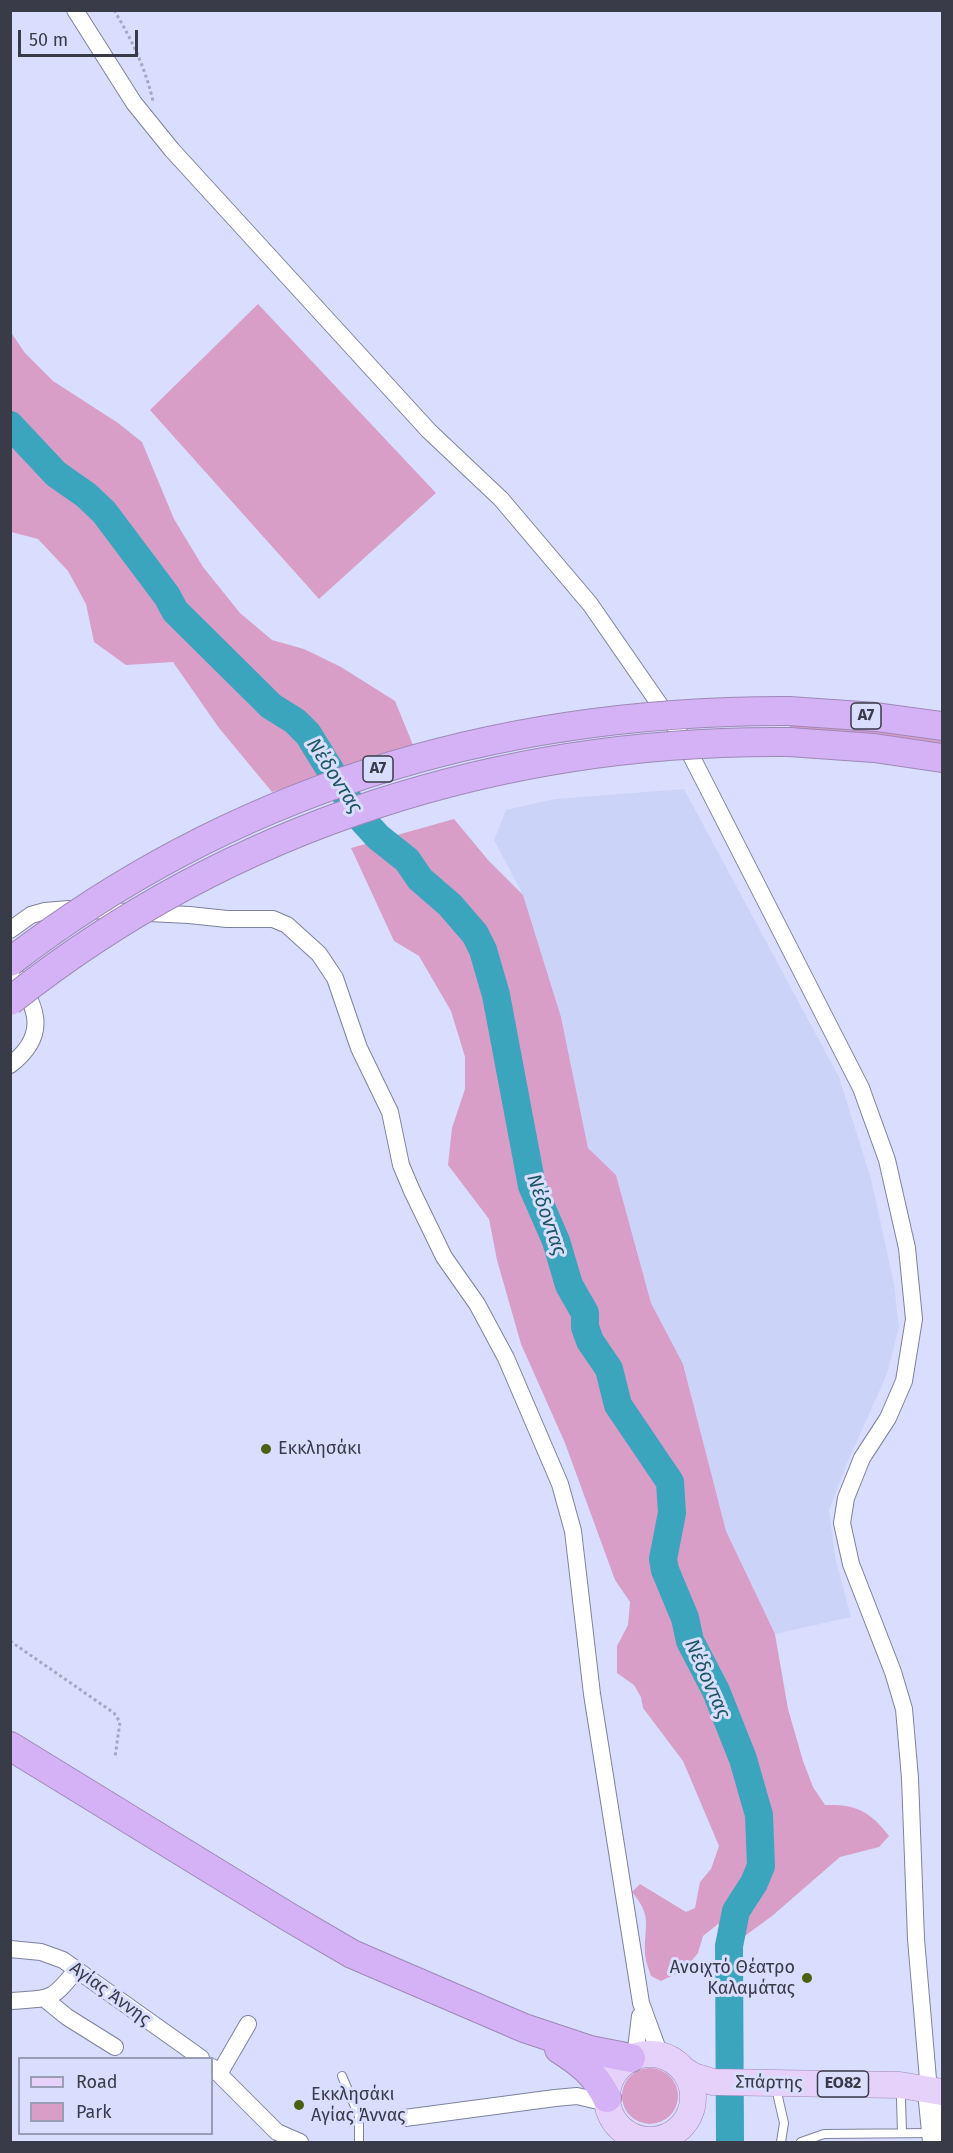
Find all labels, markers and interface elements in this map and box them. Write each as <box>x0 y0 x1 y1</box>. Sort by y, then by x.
scale bar <box>21 18 141 56</box>
text: 50 m <box>29 29 68 51</box>
road number: Α7 <box>851 703 881 729</box>
water label: Νέδoντας <box>301 734 367 818</box>
road number: Α7 <box>363 756 393 782</box>
water label: Νέδoντας <box>521 1171 571 1259</box>
place label: Εκκλησάκι <box>278 1438 362 1460</box>
marker: Εκκλησάκι <box>259 1442 273 1456</box>
water label: Νέδoντας <box>679 1636 735 1722</box>
street label: Αγίας Άννης <box>65 1957 155 2031</box>
place label: Ανοιχτό Θέατρο Καλαμάτας <box>670 1957 795 2000</box>
marker: Ανοιχτό Θέατρο Καλαμάτας <box>800 1971 814 1985</box>
legend <box>18 2057 213 2135</box>
text: Road <box>76 2071 118 2093</box>
road number: ΕΟ82 <box>818 2071 868 2097</box>
street label: Σπάρτης <box>735 2072 803 2094</box>
place label: Εκκλησάκι Αγίας Άννας <box>311 2084 406 2126</box>
marker: Εκκλησάκι Αγίας Άννας <box>292 2098 306 2112</box>
text: Park <box>76 2101 111 2123</box>

